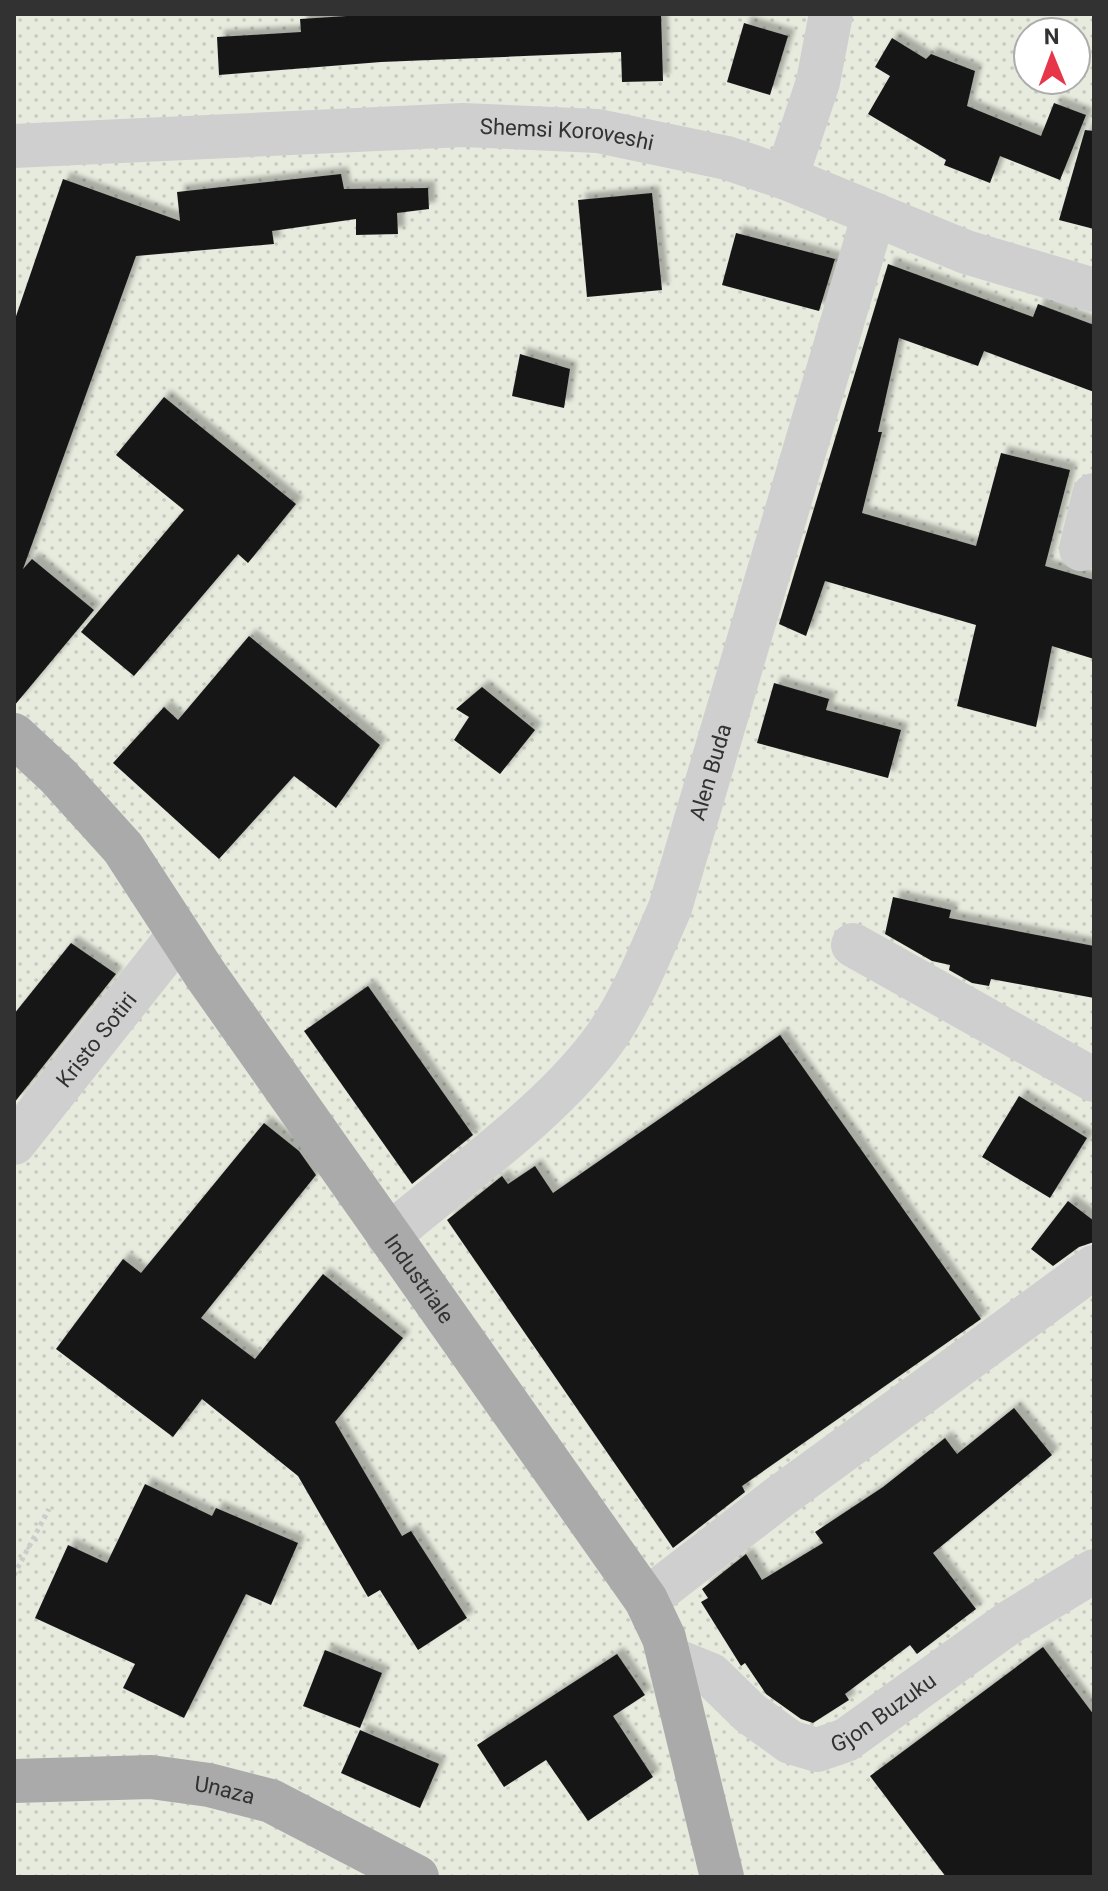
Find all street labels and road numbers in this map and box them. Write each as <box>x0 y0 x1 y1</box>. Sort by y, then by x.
street label: Shemsi Koroveshi <box>479 113 656 155</box>
street label: Alen Buda <box>684 721 736 823</box>
street label: Kristo Sotiri <box>51 987 141 1092</box>
street label: Industriale <box>380 1229 459 1328</box>
street label: Gjon Buzuku <box>827 1667 940 1757</box>
street label: Unaza <box>193 1771 258 1809</box>

